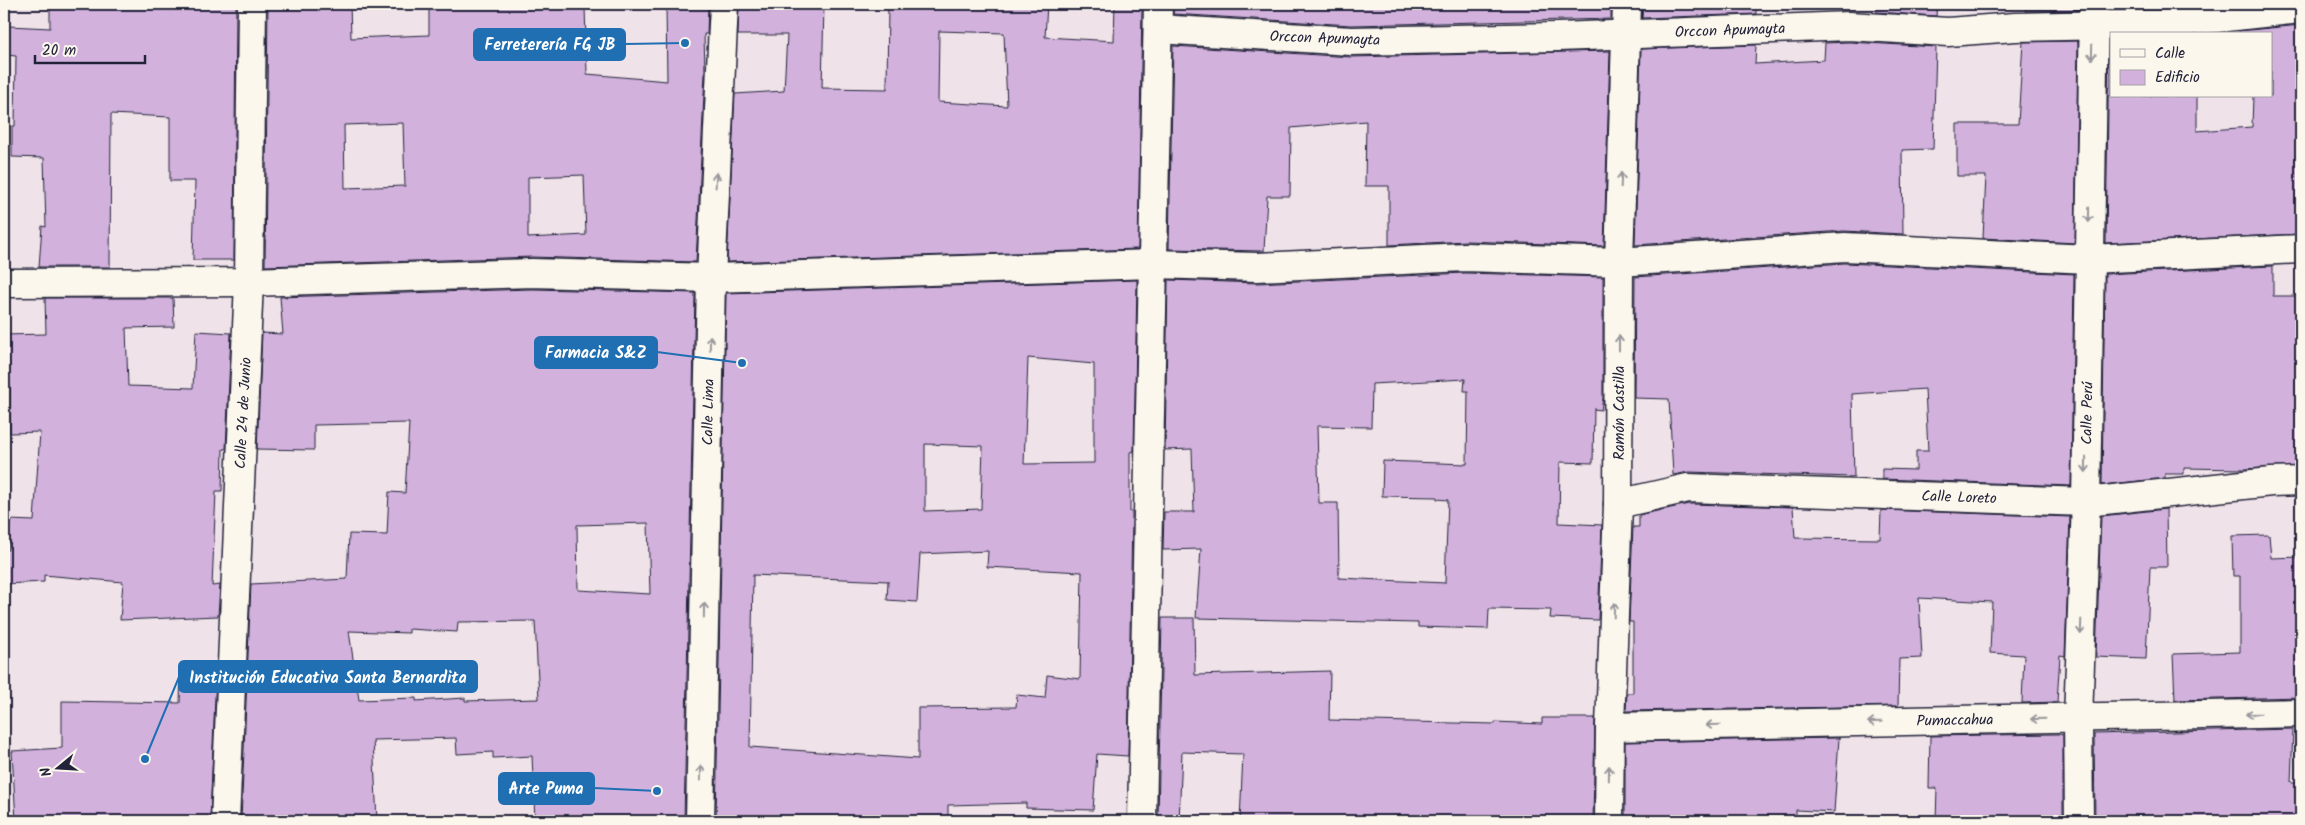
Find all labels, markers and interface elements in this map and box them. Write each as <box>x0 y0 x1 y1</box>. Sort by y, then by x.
street label: Orccon Apumayta <box>1674 17 1786 45</box>
street label: Orccon Apumayta <box>1269 25 1381 53</box>
callout: Ferreterería FG JB <box>474 29 625 60</box>
scale bar <box>35 32 145 64</box>
legend <box>2110 32 2272 98</box>
text: Ferreterería FG JB <box>485 33 615 58</box>
text: 20 m <box>42 39 76 63</box>
text: Calle <box>2155 42 2185 66</box>
one-way arrow <box>2087 44 2097 60</box>
text: Edificio <box>2155 66 2200 90</box>
one-way arrow <box>711 172 720 188</box>
one-way arrow <box>1617 172 1626 188</box>
one-way arrow <box>2084 206 2094 223</box>
one-way arrow <box>705 335 714 351</box>
one-way arrow <box>1614 335 1624 351</box>
callout: Farmacia S&Z <box>535 337 657 368</box>
text: Farmacia S&Z <box>545 341 647 366</box>
street label: Calle 24 de Junio <box>229 356 259 470</box>
street label: Ramón Castilla <box>1608 366 1632 460</box>
street label: Calle Lima <box>696 378 722 446</box>
street label: Calle Perú <box>2075 380 2101 445</box>
one-way arrow <box>2081 456 2091 473</box>
street label: Calle Loreto <box>1921 485 1997 511</box>
one-way arrow <box>700 602 709 618</box>
one-way arrow <box>1610 602 1619 618</box>
one-way arrow <box>2077 619 2086 635</box>
callout: Institución Educativa Santa Bernardita <box>179 661 477 692</box>
text: Institución Educativa Santa Bernardita <box>189 666 467 691</box>
street label: Pumaccahua <box>1916 708 1994 734</box>
one-way arrow <box>2245 709 2261 719</box>
one-way arrow <box>2030 714 2046 724</box>
one-way arrow <box>1867 717 1884 727</box>
one-way arrow <box>1705 720 1721 730</box>
north arrow <box>32 742 82 792</box>
text: N <box>35 764 58 779</box>
one-way arrow <box>696 765 706 781</box>
one-way arrow <box>1604 765 1614 781</box>
callout: Arte Puma <box>499 773 594 804</box>
text: Arte Puma <box>509 777 583 802</box>

